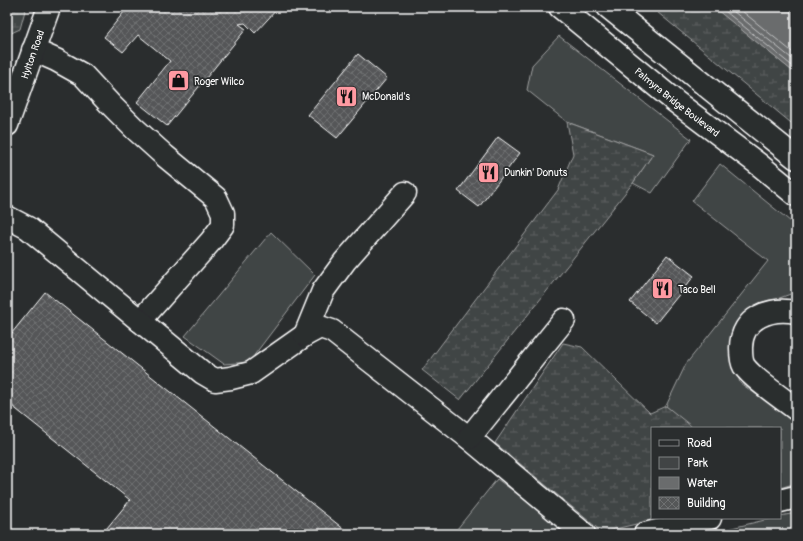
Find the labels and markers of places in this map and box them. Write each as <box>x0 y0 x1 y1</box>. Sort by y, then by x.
shop icon: Roger Wilco <box>165 68 191 94</box>
place label: Roger Wilco <box>194 76 245 88</box>
restaurant icon: McDonald's <box>334 83 360 109</box>
place label: McDonald's <box>362 91 410 103</box>
restaurant icon: Dunkin' Donuts <box>476 159 502 185</box>
place label: Dunkin' Donuts <box>504 167 568 179</box>
restaurant icon: Taco Bell <box>649 276 675 302</box>
place label: Taco Bell <box>678 284 716 296</box>

